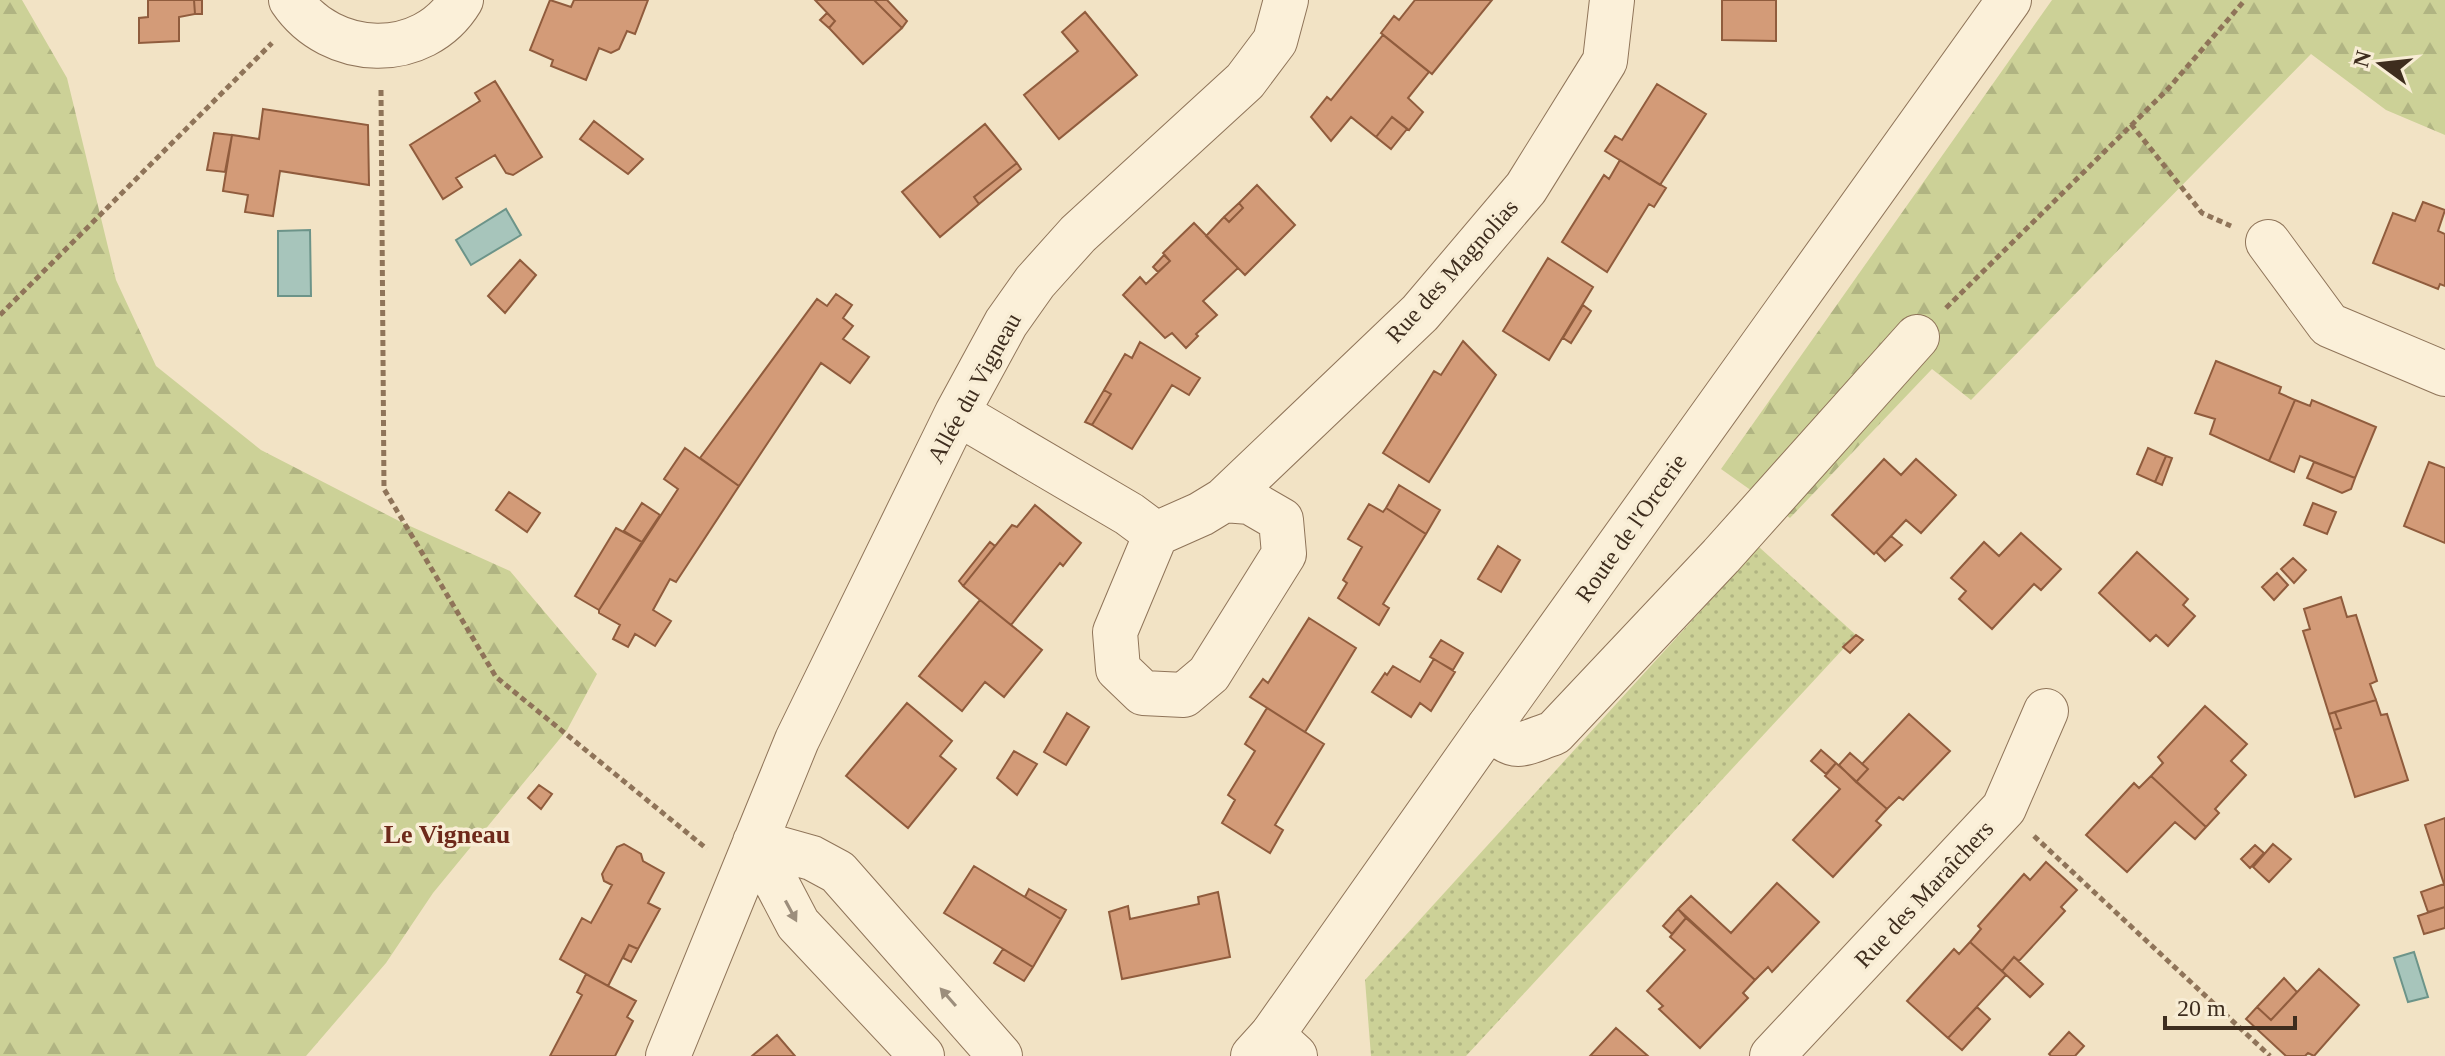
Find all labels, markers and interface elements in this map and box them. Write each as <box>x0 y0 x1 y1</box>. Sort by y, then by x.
north arrow <box>2341 24 2421 104</box>
text: N <box>2348 48 2376 70</box>
street label: Rue des Magnolias <box>1381 194 1523 348</box>
street label: Allée du Vigneau <box>922 308 1026 468</box>
street label: Route de l'Orcerie <box>1570 449 1692 607</box>
street label: Rue des Maraîchers <box>1850 815 1998 973</box>
district label: Le Vigneau <box>384 820 510 849</box>
one-way arrow <box>785 900 798 923</box>
scale bar <box>2165 980 2295 1030</box>
one-way arrow <box>940 988 957 1008</box>
text: 20 m <box>2177 995 2226 1021</box>

